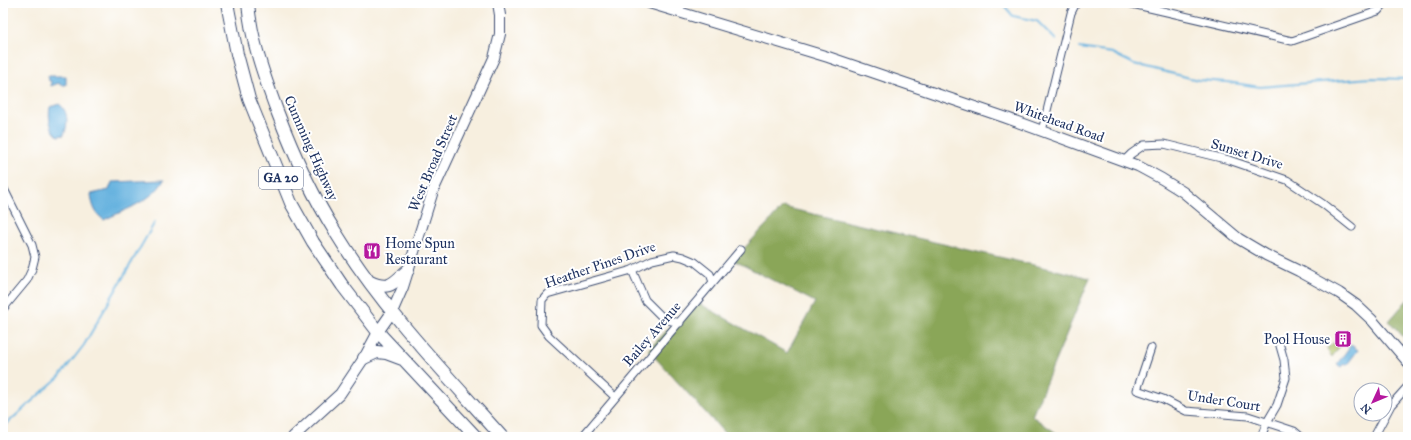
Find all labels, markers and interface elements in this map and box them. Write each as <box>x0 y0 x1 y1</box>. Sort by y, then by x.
street label: Cumming Highway <box>280 93 342 203</box>
street label: Whitehead Road <box>1011 98 1107 146</box>
street label: West Broad Street <box>405 112 461 214</box>
street label: Sunset Drive <box>1209 135 1285 173</box>
road number: GA 20 <box>259 167 303 189</box>
place label: Home Spun Restaurant <box>385 235 455 268</box>
street label: Heather Pines Drive <box>542 238 658 292</box>
restaurant icon: Home Spun Restaurant <box>362 241 382 261</box>
street label: Bailey Avenue <box>619 298 685 370</box>
building icon: Pool House <box>1333 329 1353 349</box>
place label: Pool House <box>1264 331 1330 348</box>
north arrow <box>1353 382 1393 422</box>
street label: Under Court <box>1186 387 1262 415</box>
text: N <box>1358 400 1374 416</box>

